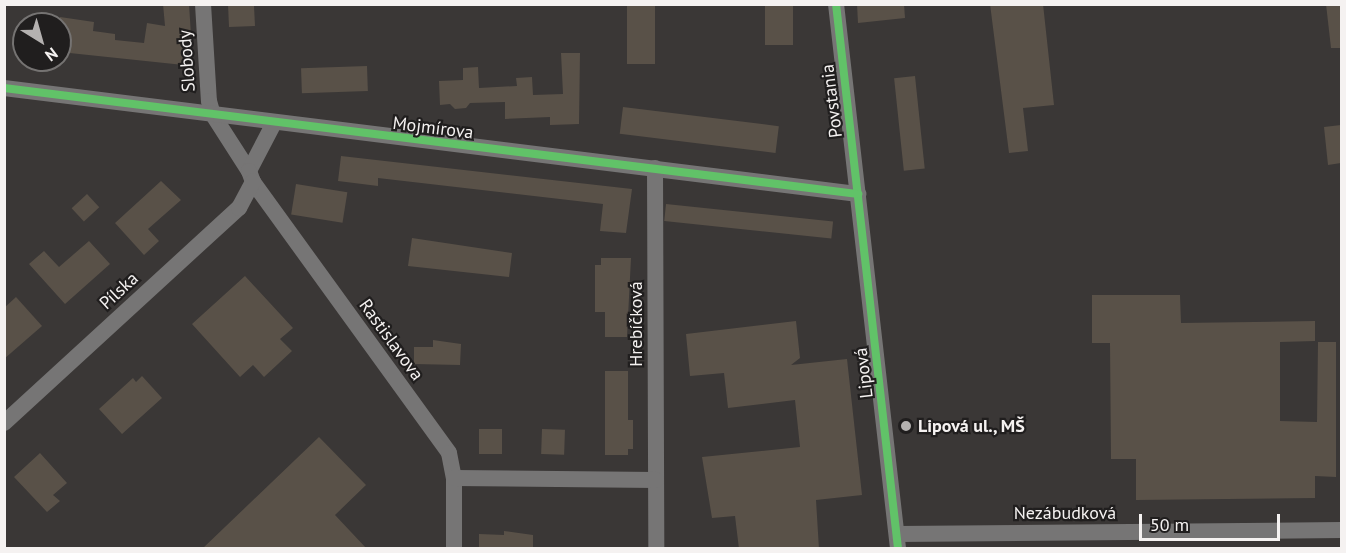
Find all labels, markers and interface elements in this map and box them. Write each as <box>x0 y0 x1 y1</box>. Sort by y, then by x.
north arrow <box>12 12 72 72</box>
street label: Slobody <box>174 29 200 93</box>
text: N <box>41 44 62 66</box>
street label: Povstania <box>817 63 847 139</box>
street label: Mojmírova <box>391 112 475 144</box>
street label: Pílska <box>95 268 143 314</box>
street label: Hrebíčková <box>625 281 647 367</box>
street label: Rastislavova <box>354 295 428 385</box>
street label: Lipová <box>850 346 878 400</box>
place label: Lipová ul., MŠ <box>918 415 1026 437</box>
marker: Lipová ul., MŠ <box>899 419 913 433</box>
street label: Nezábudková <box>1014 502 1116 524</box>
scale bar <box>1142 502 1283 540</box>
text: 50 m <box>1150 513 1189 536</box>

